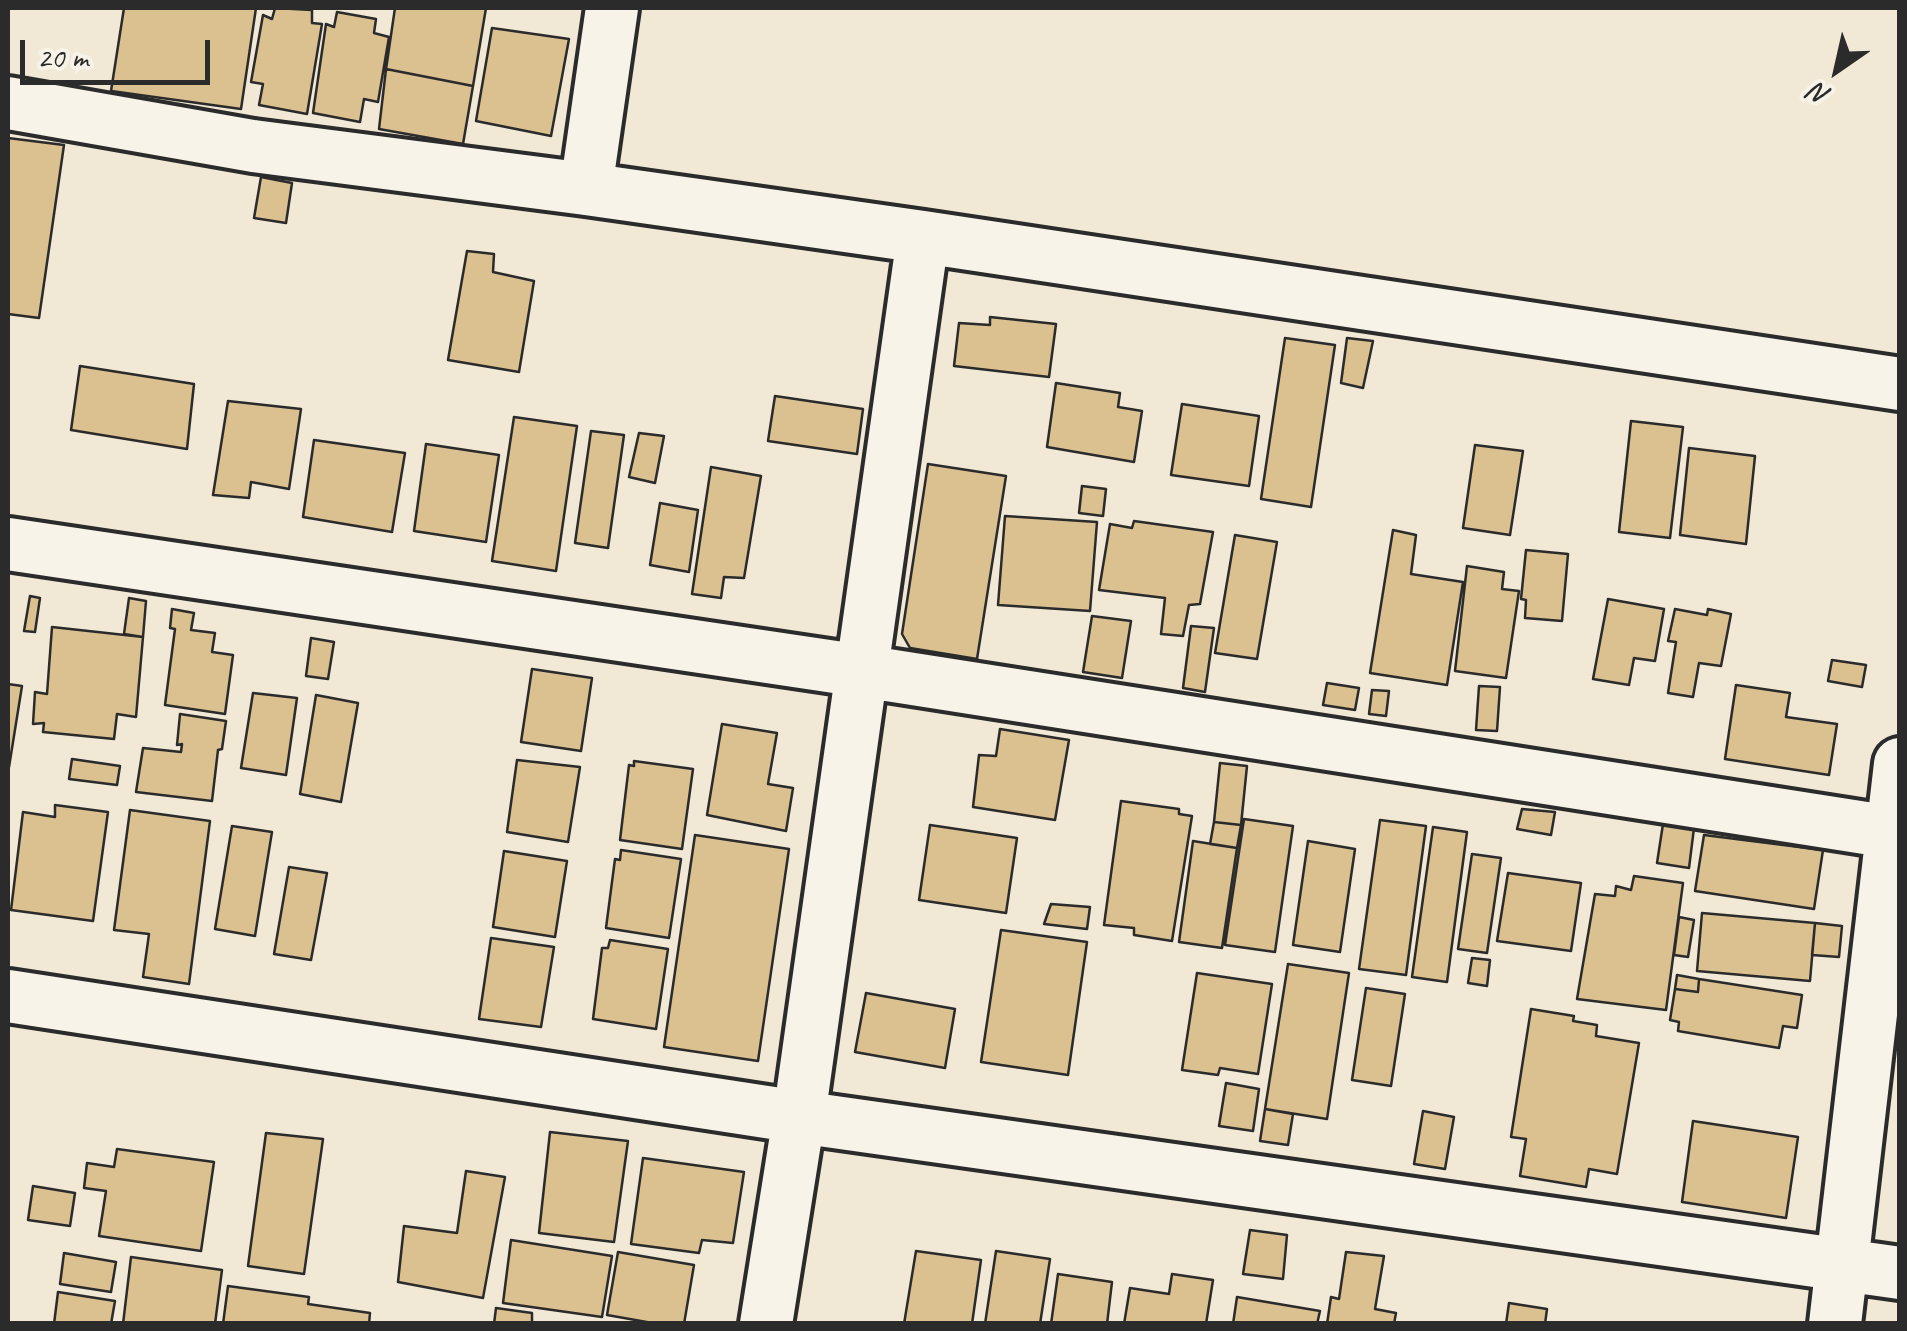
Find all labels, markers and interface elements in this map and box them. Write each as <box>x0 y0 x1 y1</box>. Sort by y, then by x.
scale bar <box>25 20 215 82</box>
north arrow <box>1787 20 1887 120</box>
text: 20 m <box>37 38 88 76</box>
text: N <box>1803 76 1837 115</box>

